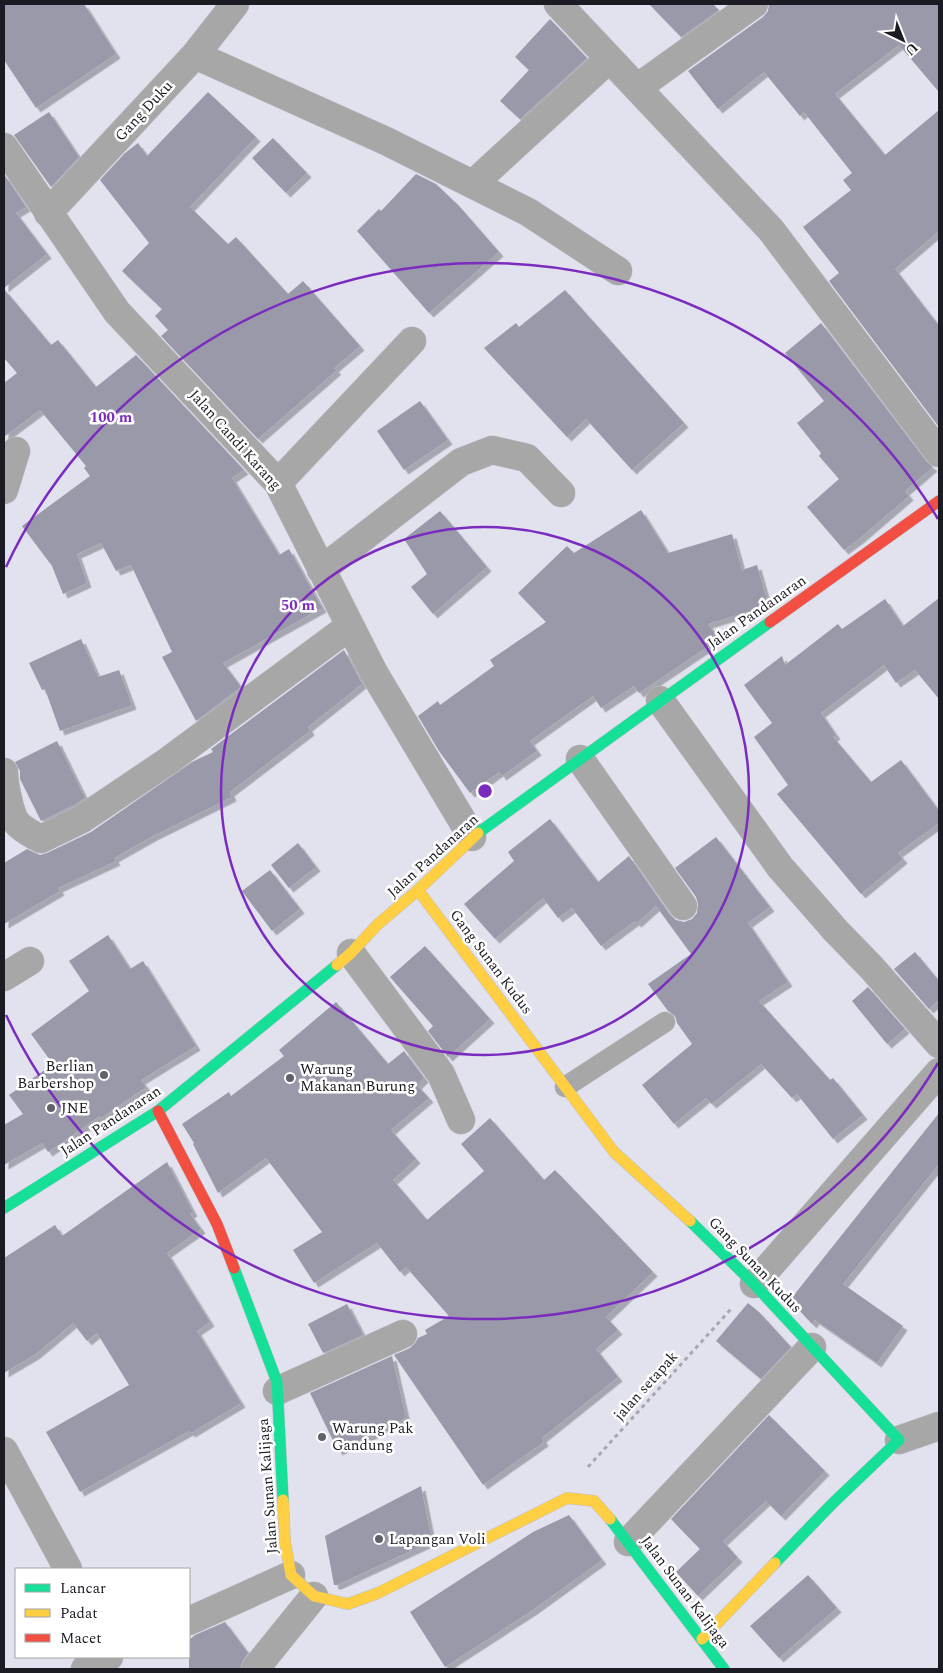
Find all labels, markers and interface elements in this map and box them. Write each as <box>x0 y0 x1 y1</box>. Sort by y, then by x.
north arrow <box>878 15 928 65</box>
text: U <box>900 37 923 61</box>
street label: Gang Duku <box>110 75 178 147</box>
street label: Jalan Candi Karang <box>183 384 287 496</box>
text: 100 m <box>90 406 133 429</box>
street label: Jalan Pandanaran <box>703 569 811 655</box>
text: 50 m <box>281 594 316 617</box>
centre of rings <box>476 782 494 800</box>
street label: Jalan Pandanaran <box>382 808 484 903</box>
street label: Gang Sunan Kudus <box>444 905 538 1019</box>
place label: Berlian Barbershop <box>17 1055 94 1095</box>
place label: Warung Makanan Burung <box>300 1058 415 1098</box>
marker: Berlian Barbershop <box>98 1069 110 1081</box>
marker: Warung Makanan Burung <box>284 1072 296 1084</box>
street label: Jalan Pandanaran <box>56 1080 166 1162</box>
place label: JNE <box>61 1097 88 1120</box>
marker: JNE <box>45 1102 57 1114</box>
street label: Gang Sunan Kudus <box>703 1212 807 1318</box>
street label: jalan setapak <box>608 1346 684 1426</box>
street label: Jalan Sunan Kalijaga <box>252 1417 284 1555</box>
place label: Warung Pak Gandung <box>332 1417 414 1457</box>
marker: Warung Pak Gandung <box>316 1431 328 1443</box>
place label: Lapangan Voli <box>389 1528 486 1551</box>
street label: Jalan Sunan Kalijaga <box>635 1531 735 1654</box>
marker: Lapangan Voli <box>373 1533 385 1545</box>
legend <box>15 1568 190 1658</box>
text: Lancar <box>60 1577 106 1600</box>
text: Padat <box>60 1602 98 1625</box>
text: Macet <box>60 1627 101 1650</box>

